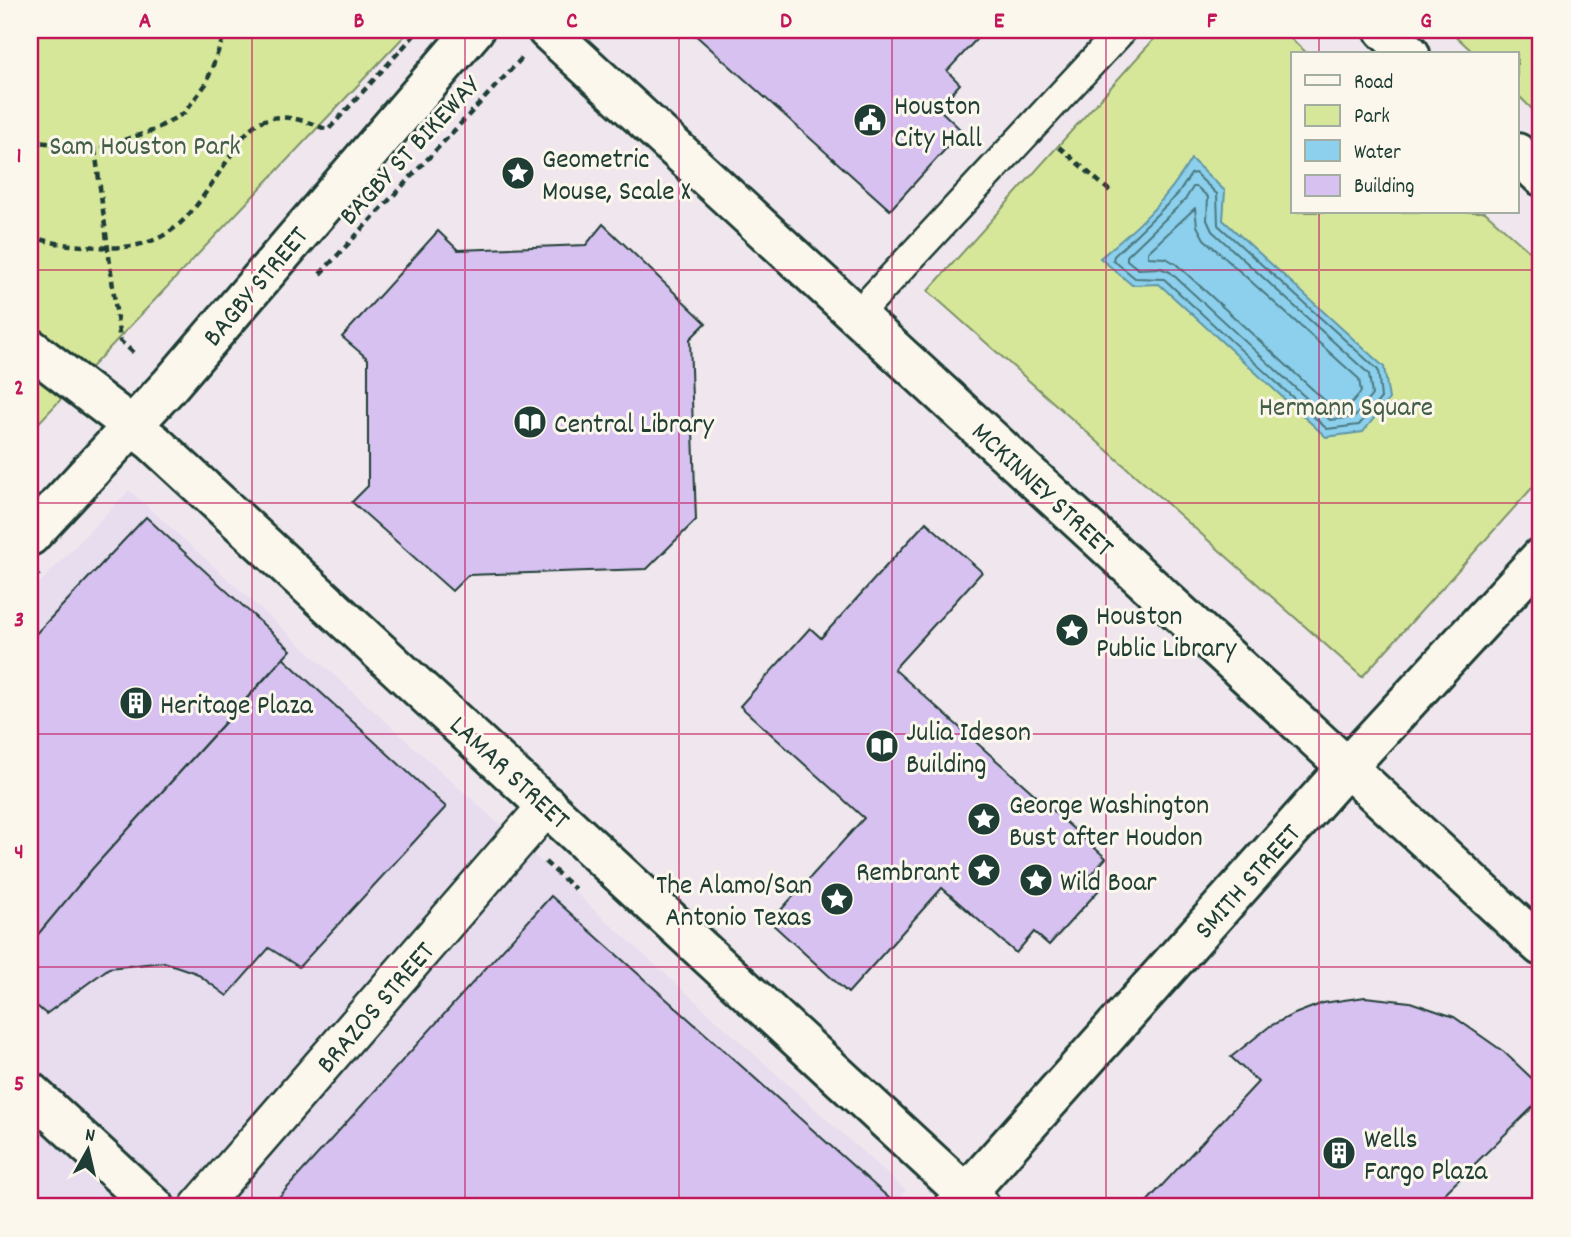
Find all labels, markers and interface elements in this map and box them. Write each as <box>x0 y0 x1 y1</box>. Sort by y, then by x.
text: A <box>139 6 151 39</box>
text: B <box>354 6 365 39</box>
text: C <box>566 6 578 39</box>
text: D <box>780 6 792 39</box>
text: E <box>994 6 1005 39</box>
text: F <box>1207 6 1218 39</box>
text: G <box>1420 6 1432 39</box>
legend <box>1291 52 1518 214</box>
street label: BAGBY ST BIKEWAY <box>332 68 492 236</box>
text: Road <box>1354 69 1393 99</box>
place label: Houston City Hall <box>894 89 982 161</box>
public building icon: Houston City Hall <box>851 101 889 139</box>
text: Park <box>1354 103 1390 133</box>
park label: Sam Houston Park <box>49 129 241 169</box>
text: Water <box>1354 139 1401 169</box>
text: 1 <box>16 141 22 174</box>
place label: Geometric Mouse, Scale X <box>542 142 691 214</box>
place icon: Geometric Mouse, Scale X <box>499 154 537 192</box>
text: Building <box>1354 173 1414 203</box>
street label: BAGBY STREET <box>195 219 320 357</box>
text: 2 <box>14 373 24 406</box>
park label: Hermann Square <box>1259 390 1433 430</box>
library icon: Central Library <box>511 403 549 441</box>
place label: Central Library <box>554 407 715 447</box>
street label: MCKINNEY STREET <box>960 415 1121 569</box>
place label: Houston Public Library <box>1096 599 1237 671</box>
text: 3 <box>14 605 24 638</box>
place icon: Houston Public Library <box>1053 611 1091 649</box>
building icon: Heritage Plaza <box>117 684 155 722</box>
place label: Heritage Plaza <box>160 688 314 728</box>
street label: LAMAR STREET <box>438 708 577 841</box>
place label: Julia Ideson Building <box>906 715 1031 787</box>
library icon: Julia Ideson Building <box>863 727 901 765</box>
place label: George Washington Bust after Houdon <box>1009 788 1209 860</box>
place icon: George Washington Bust after Houdon <box>965 800 1003 838</box>
street label: SMITH STREET <box>1187 817 1312 950</box>
text: 4 <box>14 837 24 870</box>
place icon: Rembrant <box>965 851 1003 889</box>
place label: Rembrant <box>856 855 960 895</box>
place icon: Wild Boar <box>1017 861 1055 899</box>
place label: Wild Boar <box>1060 865 1157 905</box>
place label: The Alamo/San Antonio Texas <box>656 868 812 940</box>
place icon: The Alamo/San Antonio Texas <box>818 880 856 918</box>
street label: BRAZOS STREET <box>309 935 446 1084</box>
text: 5 <box>14 1069 24 1102</box>
north arrow <box>52 1114 122 1184</box>
place label: Wells Fargo Plaza <box>1364 1122 1488 1194</box>
text: N <box>83 1123 96 1151</box>
building icon: Wells Fargo Plaza <box>1320 1134 1358 1172</box>

